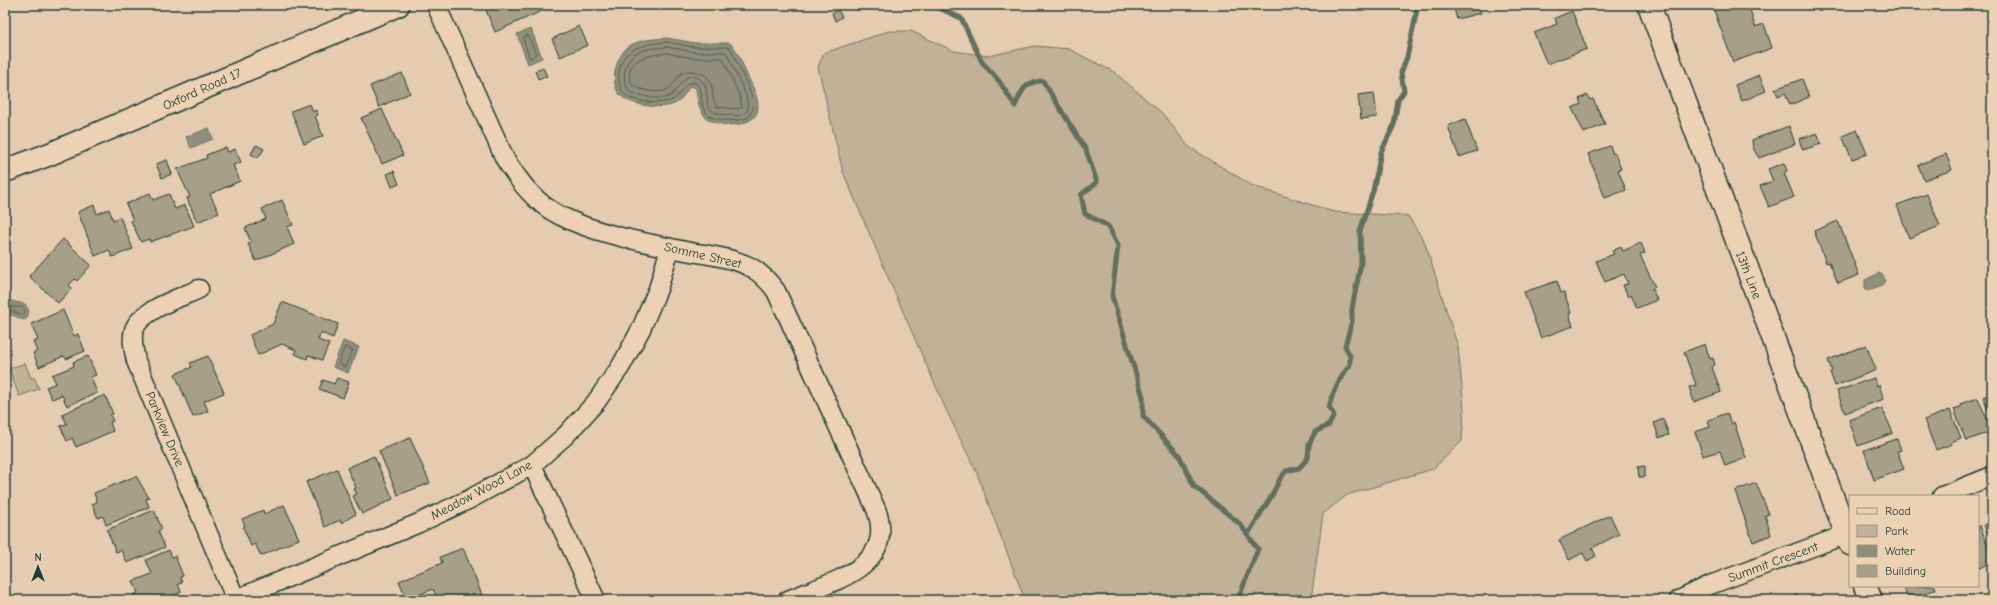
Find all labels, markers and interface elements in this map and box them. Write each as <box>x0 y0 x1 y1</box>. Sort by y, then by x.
street label: Oxford Road 17 <box>160 65 244 113</box>
street label: Somme Street <box>663 239 744 271</box>
street label: 13th Line <box>1733 249 1765 301</box>
street label: Parkview Drive <box>142 389 188 469</box>
street label: Meadow Wood Lane <box>428 457 535 523</box>
legend <box>1849 495 1979 587</box>
text: Road <box>1885 504 1911 518</box>
text: Park <box>1885 524 1908 538</box>
street label: Summit Crescent <box>1726 538 1821 585</box>
text: Water <box>1885 544 1915 558</box>
north arrow <box>18 547 58 587</box>
text: N <box>34 551 42 564</box>
text: Building <box>1885 564 1926 578</box>

